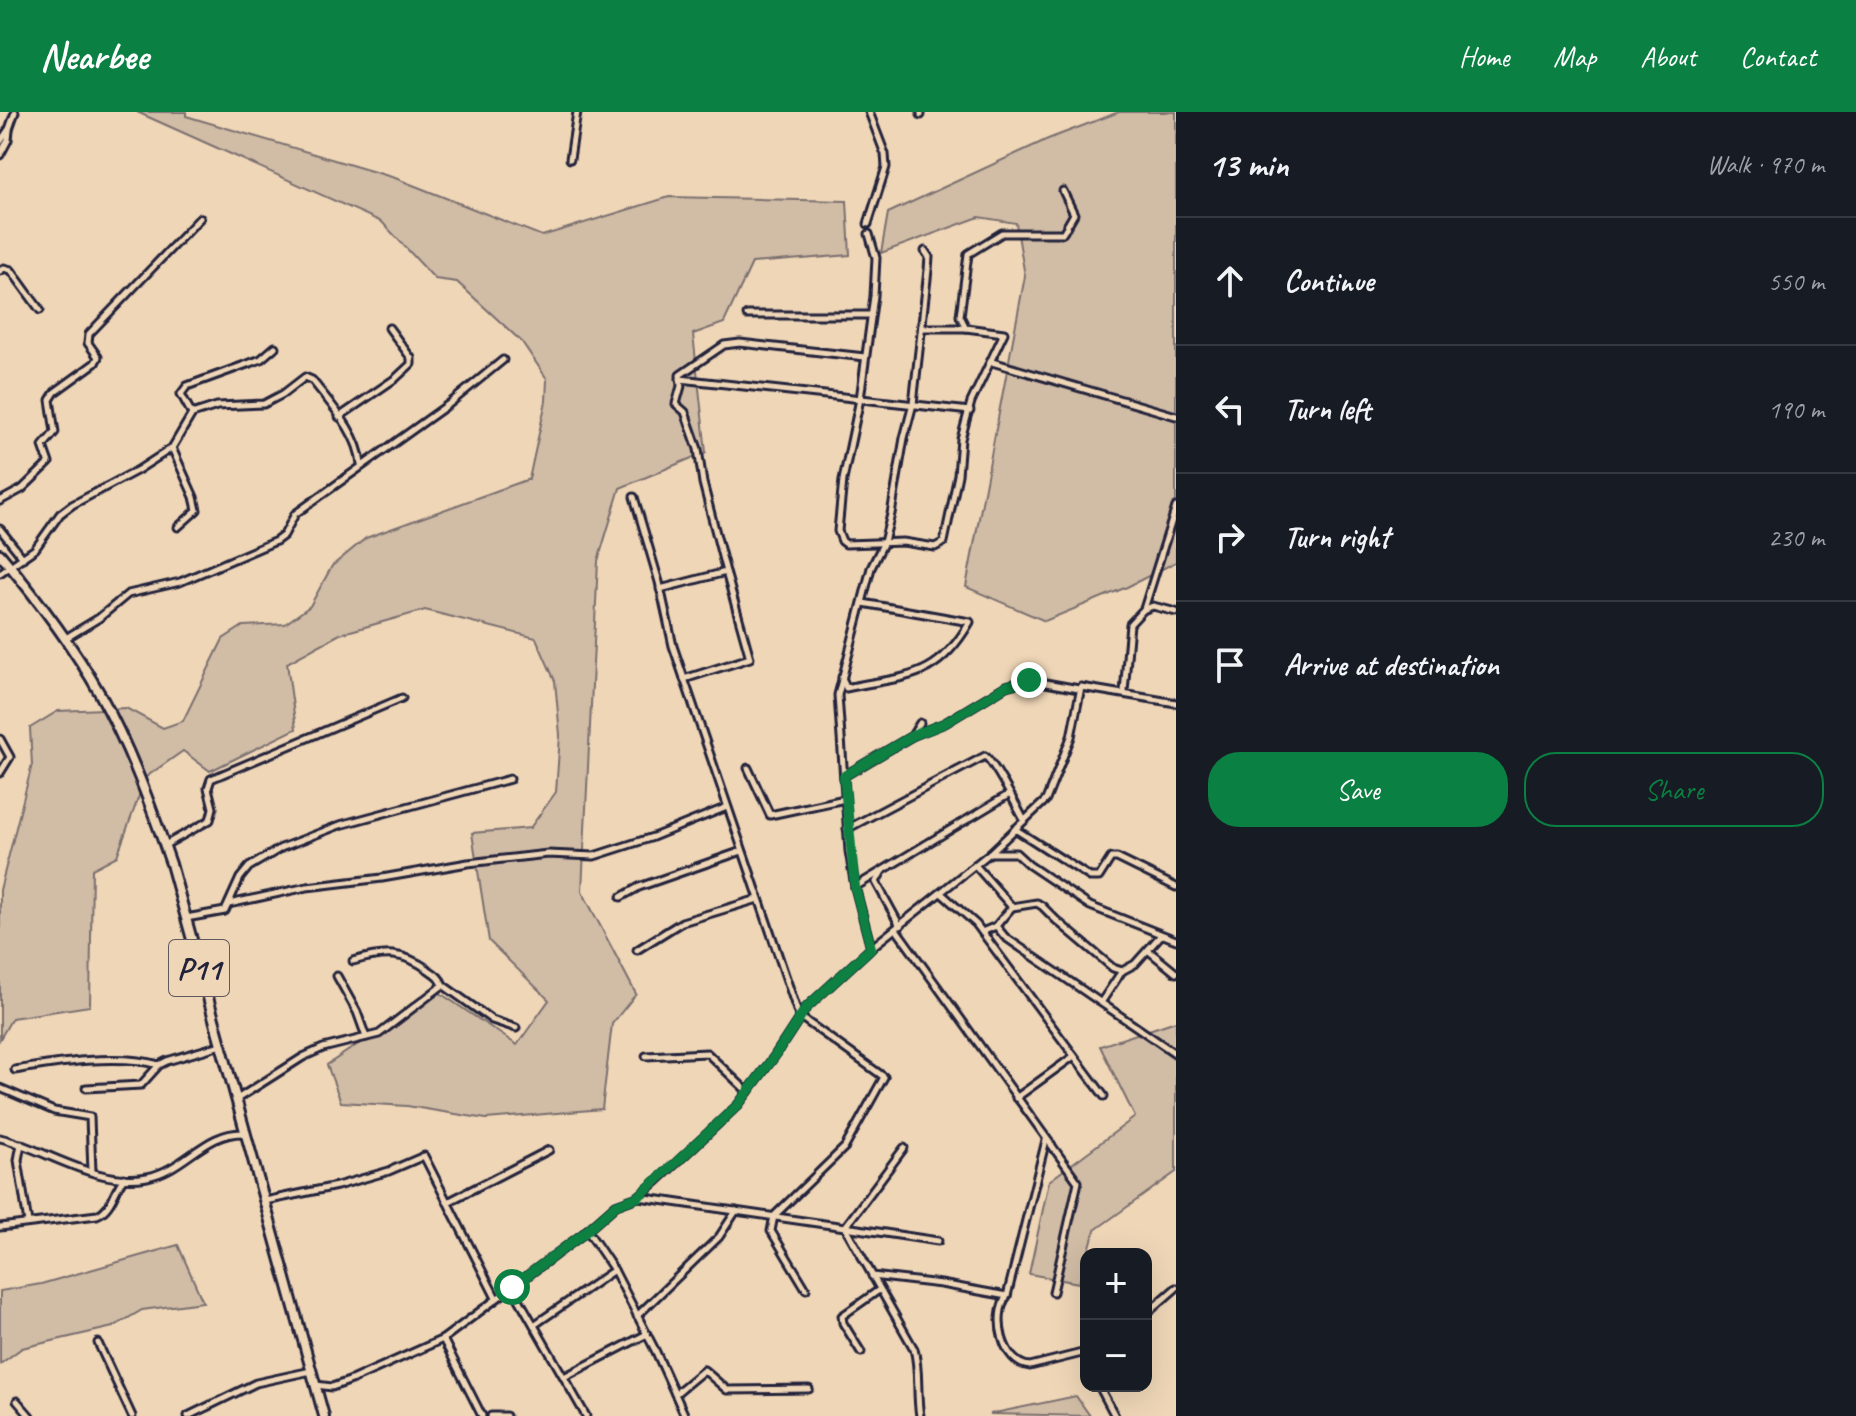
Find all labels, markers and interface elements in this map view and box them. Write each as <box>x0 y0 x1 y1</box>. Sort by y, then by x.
text: Nearbee <box>40 33 148 80</box>
text: Home <box>1459 39 1509 74</box>
text: Map <box>1553 39 1596 74</box>
text: About <box>1640 39 1696 74</box>
text: Contact <box>1740 39 1816 74</box>
text: 13 min <box>1208 143 1288 186</box>
text: Walk · 970 m <box>1707 148 1824 181</box>
icon: ahead <box>1208 259 1252 303</box>
text: Continue <box>1284 262 1374 300</box>
text: 550 m <box>1768 265 1824 298</box>
icon: left <box>1208 387 1252 431</box>
text: Turn left <box>1284 390 1371 428</box>
text: 190 m <box>1768 393 1824 426</box>
icon: right <box>1208 515 1252 559</box>
text: Turn right <box>1284 518 1389 556</box>
text: 230 m <box>1768 521 1824 554</box>
icon: arrive <box>1208 643 1252 687</box>
text: Arrive at destination <box>1284 646 1499 684</box>
route end <box>1011 662 1047 698</box>
button: Save <box>1208 752 1508 827</box>
button: Share <box>1524 752 1824 827</box>
road number: P11 <box>169 940 229 996</box>
map controls <box>1080 1248 1152 1392</box>
button: + <box>1080 1248 1152 1320</box>
route start <box>494 1269 530 1305</box>
button: − <box>1080 1320 1152 1392</box>

